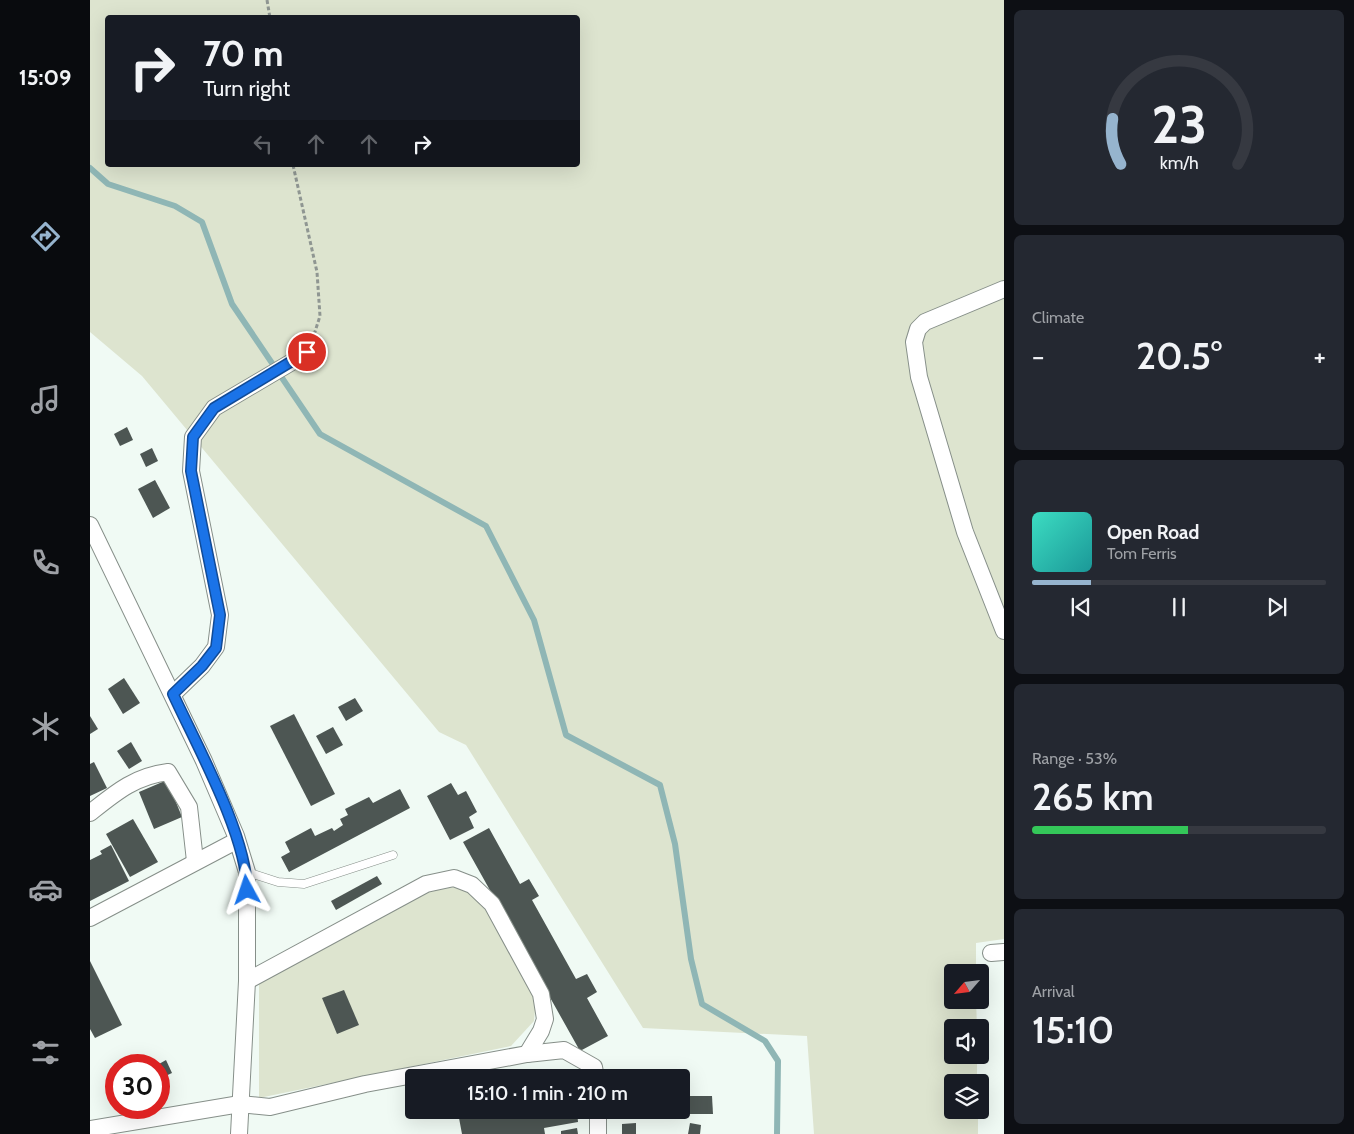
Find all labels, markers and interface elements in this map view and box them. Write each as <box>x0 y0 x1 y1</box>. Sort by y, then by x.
text: 70 m <box>203 32 284 75</box>
icon: right <box>120 35 185 100</box>
text: 15:09 <box>19 64 71 91</box>
text: Turn right <box>203 75 290 102</box>
text: 23 <box>1151 93 1207 156</box>
icon: left <box>249 130 277 158</box>
icon: ahead <box>302 130 330 158</box>
icon: ahead <box>355 130 383 158</box>
icon: right <box>408 130 436 158</box>
text: km/h <box>1159 152 1199 173</box>
icon: directions <box>28 219 63 254</box>
text: Climate <box>1032 308 1084 327</box>
pin <box>286 331 328 373</box>
text: 20.5° <box>1136 332 1222 379</box>
icon: arrive <box>293 338 321 366</box>
text: − <box>1032 339 1044 373</box>
text: + <box>1314 339 1326 373</box>
icon: music <box>28 382 63 417</box>
text: Open Road <box>1107 521 1199 544</box>
text: Tom Ferris <box>1107 544 1177 563</box>
icon: phone <box>28 545 63 580</box>
icon: previous <box>1067 593 1095 621</box>
icon: pause <box>1165 593 1193 621</box>
icon: next <box>1263 593 1291 621</box>
icon: climate <box>28 709 63 744</box>
text: Range · 53% <box>1032 749 1117 768</box>
text: 265 km <box>1032 773 1154 820</box>
position arrow <box>220 863 272 915</box>
icon: car <box>28 872 63 907</box>
north arrow <box>944 964 989 1009</box>
map controls <box>944 964 989 1119</box>
text: Arrival <box>1032 982 1075 1001</box>
text: 15:10 <box>1032 1006 1114 1053</box>
button: sound <box>944 1019 989 1064</box>
icon: filters <box>28 1035 63 1070</box>
speed limit sign: 30 <box>105 1054 170 1119</box>
button: layers <box>944 1074 989 1119</box>
text: 15:10 · 1 min · 210 m <box>467 1082 628 1105</box>

